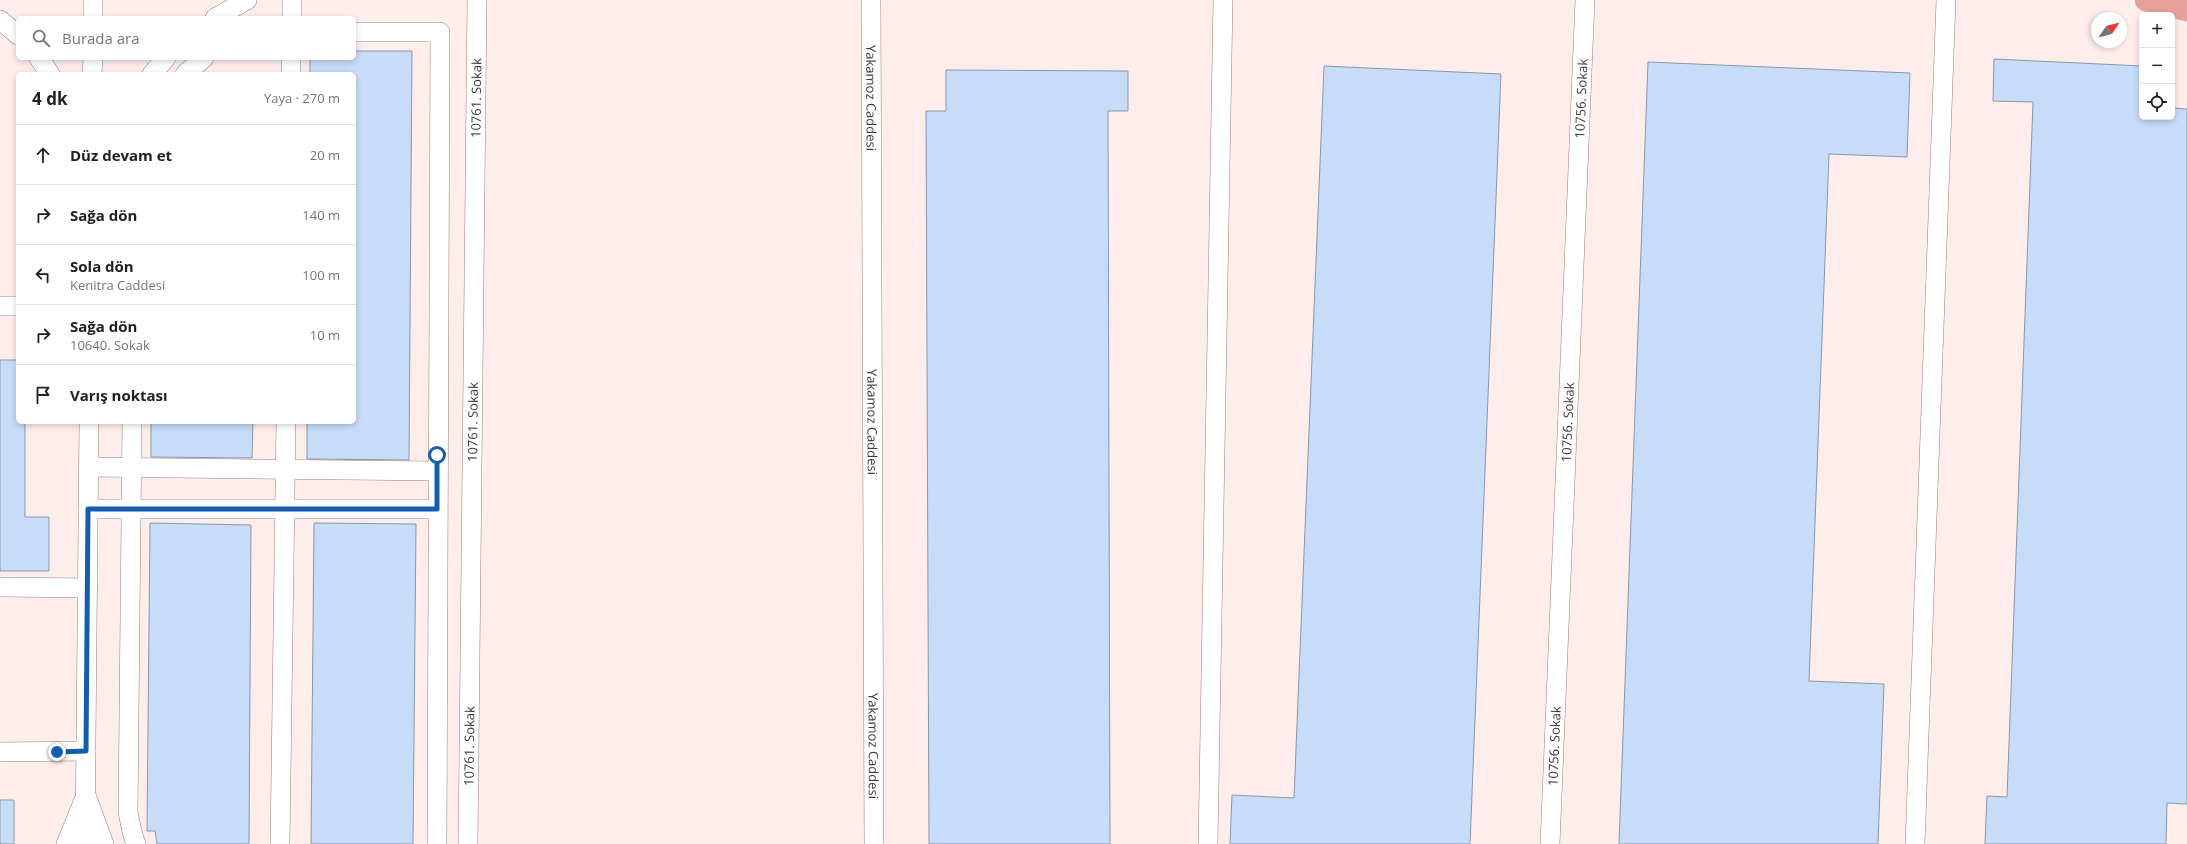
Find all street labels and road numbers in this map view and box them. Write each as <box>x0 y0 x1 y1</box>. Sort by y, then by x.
street label: Yakamoz Caddesi <box>862 45 881 151</box>
street label: 10761. Sokak <box>467 58 485 138</box>
street label: 10756. Sokak <box>1570 58 1592 139</box>
street label: Yakamoz Caddesi <box>863 369 882 475</box>
street label: 10761. Sokak <box>463 382 482 462</box>
street label: 10756. Sokak <box>1557 382 1578 463</box>
street label: Yakamoz Caddesi <box>864 693 883 799</box>
street label: 10761. Sokak <box>460 706 478 786</box>
street label: 10756. Sokak <box>1543 706 1565 786</box>

